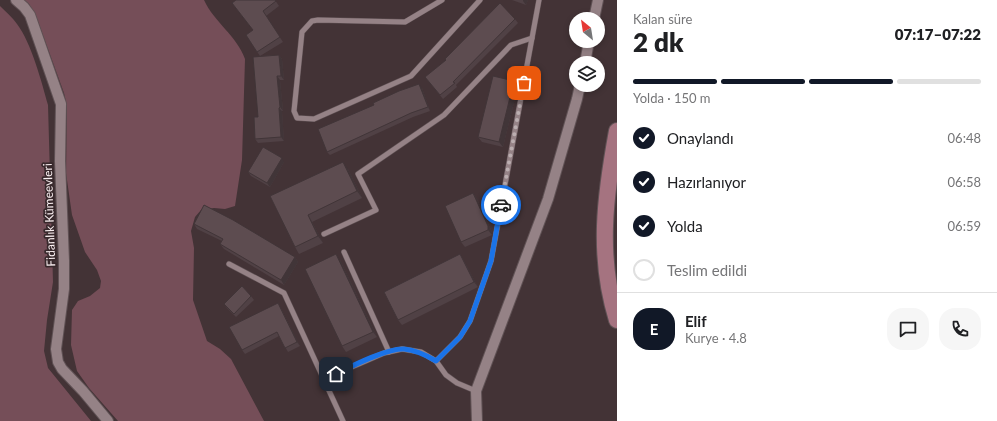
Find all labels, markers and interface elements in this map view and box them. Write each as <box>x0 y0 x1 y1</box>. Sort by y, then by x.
text: Kalan süre <box>633 11 692 27</box>
north arrow <box>569 12 605 48</box>
map controls <box>569 12 605 92</box>
text: 07:17–07:22 <box>895 25 981 43</box>
text: 2 dk <box>633 26 684 58</box>
button: layers <box>569 56 605 92</box>
pin <box>507 66 541 100</box>
icon: bag <box>513 72 535 94</box>
text: Yolda · 150 m <box>633 90 711 106</box>
icon: check <box>633 127 655 149</box>
text: Onaylandı <box>667 129 734 147</box>
text: 06:48 <box>948 130 981 146</box>
street label: Fidanlık Kümeevleri <box>40 163 58 267</box>
icon: check <box>633 171 655 193</box>
text: Hazırlanıyor <box>667 173 746 191</box>
text: 06:58 <box>948 174 981 190</box>
courier <box>481 185 521 225</box>
icon: car <box>490 194 512 216</box>
icon: check <box>633 215 655 237</box>
text: Yolda <box>667 217 703 235</box>
text: 06:59 <box>948 218 981 234</box>
text: Teslim edildi <box>667 261 747 279</box>
button: chat <box>887 308 929 350</box>
button: phone <box>939 308 981 350</box>
text: Elif <box>685 312 707 330</box>
text: E <box>650 320 658 338</box>
text: Kurye · 4.8 <box>685 330 747 346</box>
pin <box>319 357 353 391</box>
icon: home <box>325 363 347 385</box>

